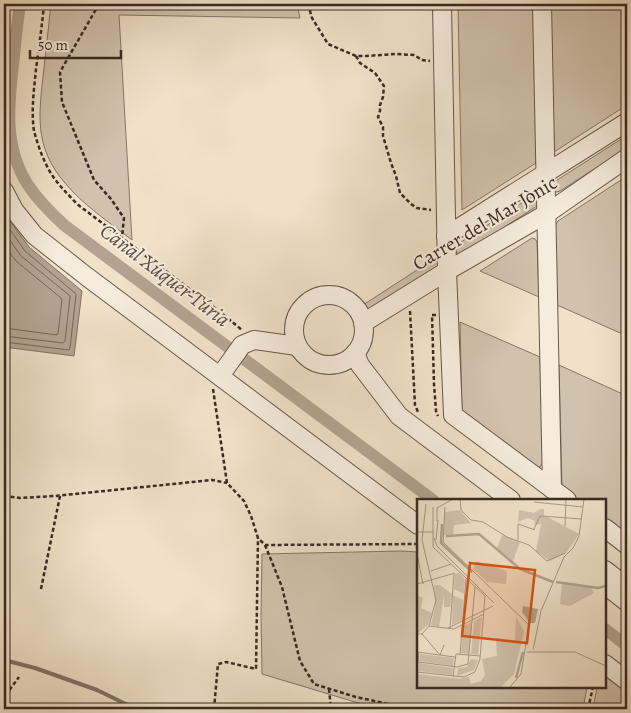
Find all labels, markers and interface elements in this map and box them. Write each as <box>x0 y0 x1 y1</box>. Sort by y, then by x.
scale bar <box>30 28 121 60</box>
text: 50 m <box>38 35 68 55</box>
street label: Carrer del Mar Jònic <box>408 169 562 277</box>
water label: Canal Xúquer-Túria <box>94 217 236 333</box>
inset map <box>417 499 606 688</box>

